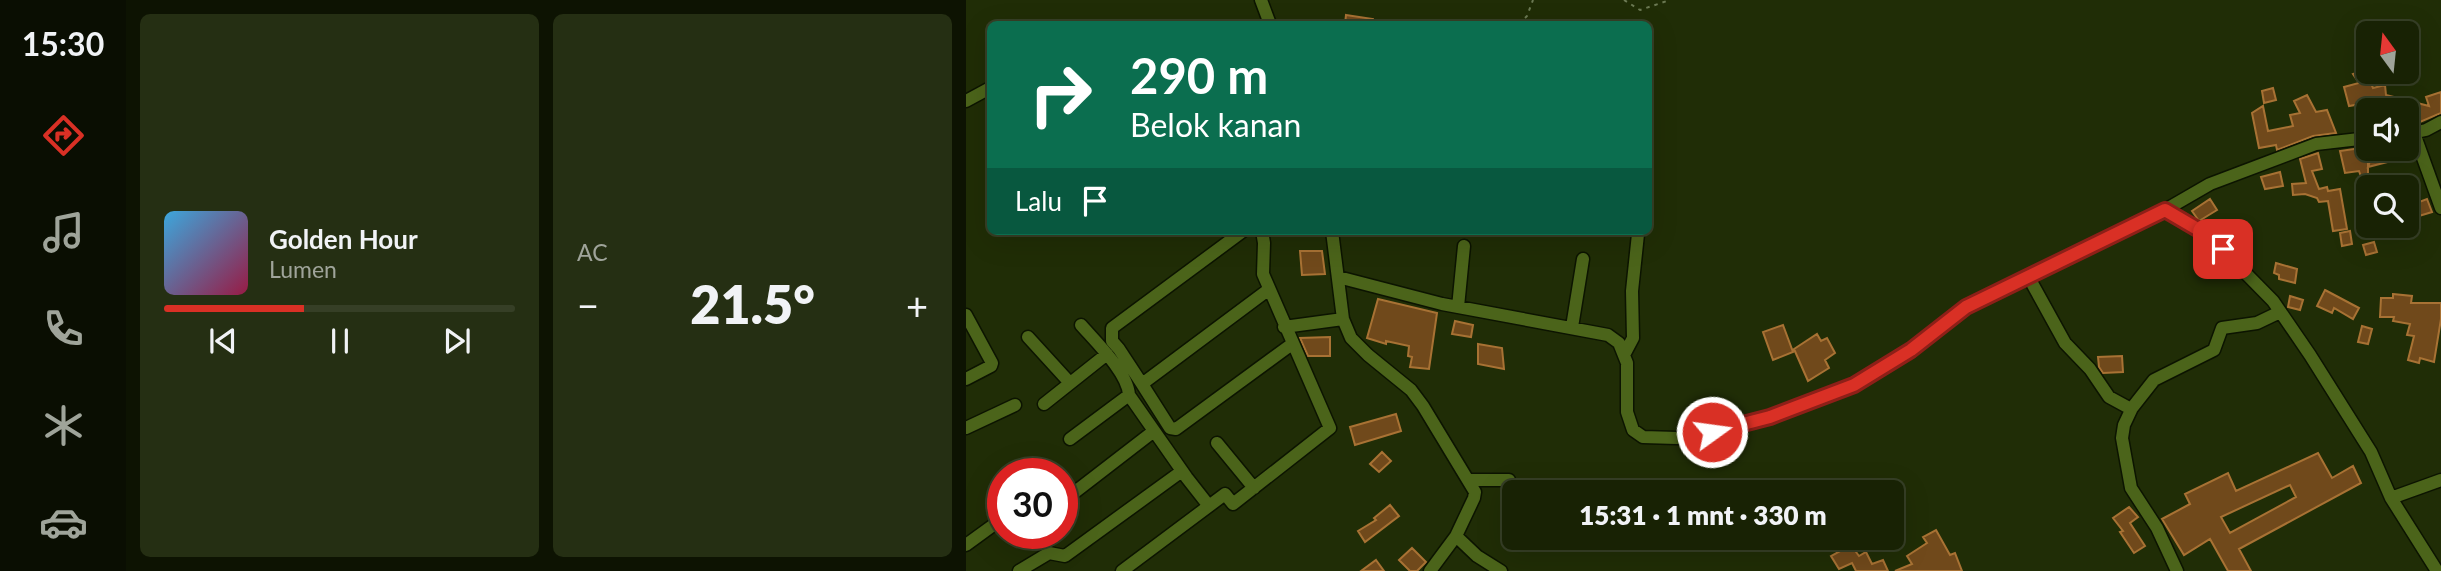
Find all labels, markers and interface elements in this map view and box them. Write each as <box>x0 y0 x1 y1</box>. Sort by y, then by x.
north arrow <box>2356 21 2418 84</box>
map controls <box>2356 21 2419 238</box>
text: 15:30 <box>22 24 104 63</box>
text: 290 m <box>1130 46 1268 104</box>
icon: right <box>1015 49 1106 140</box>
button: sound <box>2356 98 2419 161</box>
text: Belok kanan <box>1130 105 1301 144</box>
icon: directions <box>39 111 88 160</box>
button: search <box>2356 175 2419 238</box>
icon: arrive <box>1076 182 1114 220</box>
text: Lalu <box>1015 185 1062 217</box>
icon: music <box>39 208 88 257</box>
pin <box>2193 219 2253 279</box>
text: Golden Hour <box>269 223 418 255</box>
icon: arrive <box>2204 230 2242 268</box>
text: AC <box>577 238 608 266</box>
text: Lumen <box>269 255 337 283</box>
text: 21.5° <box>690 273 815 335</box>
text: − <box>577 282 599 328</box>
text: + <box>906 282 928 328</box>
icon: phone <box>39 304 88 353</box>
icon: previous <box>204 322 242 360</box>
icon: pause <box>321 322 359 360</box>
icon: next <box>438 322 476 360</box>
position arrow <box>1675 395 1749 469</box>
icon: climate <box>39 401 88 450</box>
speed limit sign: 30 <box>987 458 1078 549</box>
icon: car <box>39 498 88 547</box>
text: 15:31 · 1 mnt · 330 m <box>1579 499 1827 531</box>

